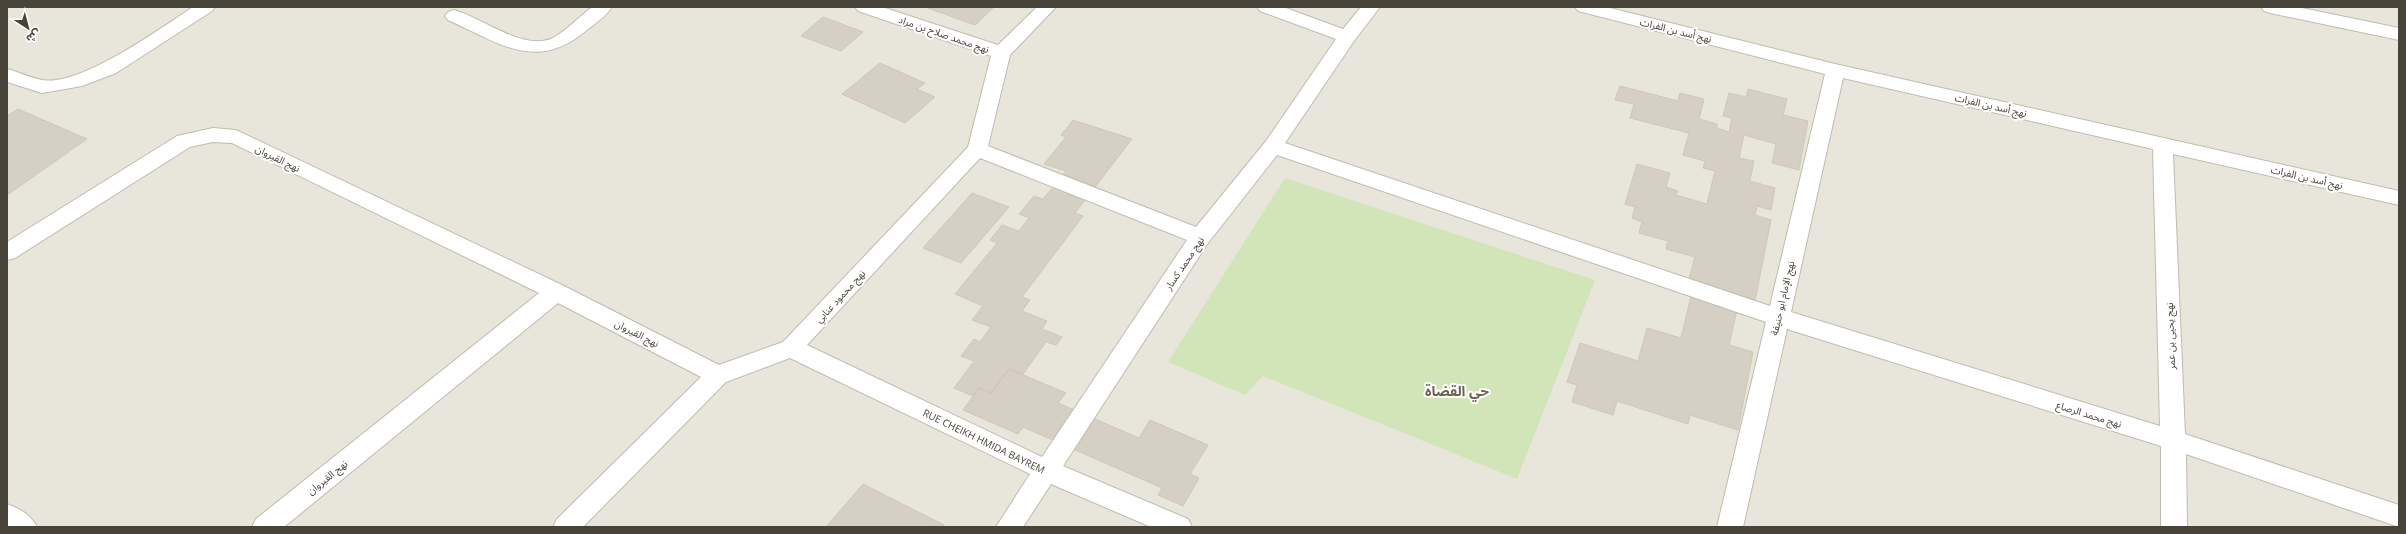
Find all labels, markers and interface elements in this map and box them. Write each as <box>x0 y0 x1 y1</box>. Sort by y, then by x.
north arrow <box>8 8 48 48</box>
street label: نهج محمد صلاح بن مراد <box>897 12 991 57</box>
street label: نهج أسد بن الفرات <box>1638 14 1714 47</box>
text: ش <box>24 26 45 47</box>
street label: نهج أسد بن الفرات <box>1953 90 2029 121</box>
street label: نهج القيروان <box>253 141 303 176</box>
street label: نهج أسد بن الفرات <box>2269 162 2345 193</box>
street label: نهج محمد كسار <box>1160 233 1208 294</box>
street label: نهج الإمام ابو حنيفة <box>1767 259 1799 337</box>
street label: نهج محمود عنابي <box>812 266 869 326</box>
street label: نهج يحيى بن عمر <box>2162 302 2179 371</box>
street label: نهج القيروان <box>612 316 662 351</box>
district label: حي القضاة <box>1425 381 1489 402</box>
street label: نهج محمد الرصاع <box>2054 397 2124 432</box>
street label: RUE CHEIKH HMIDA BAYREM <box>921 405 1047 477</box>
street label: نهج القيروان <box>304 456 351 498</box>

